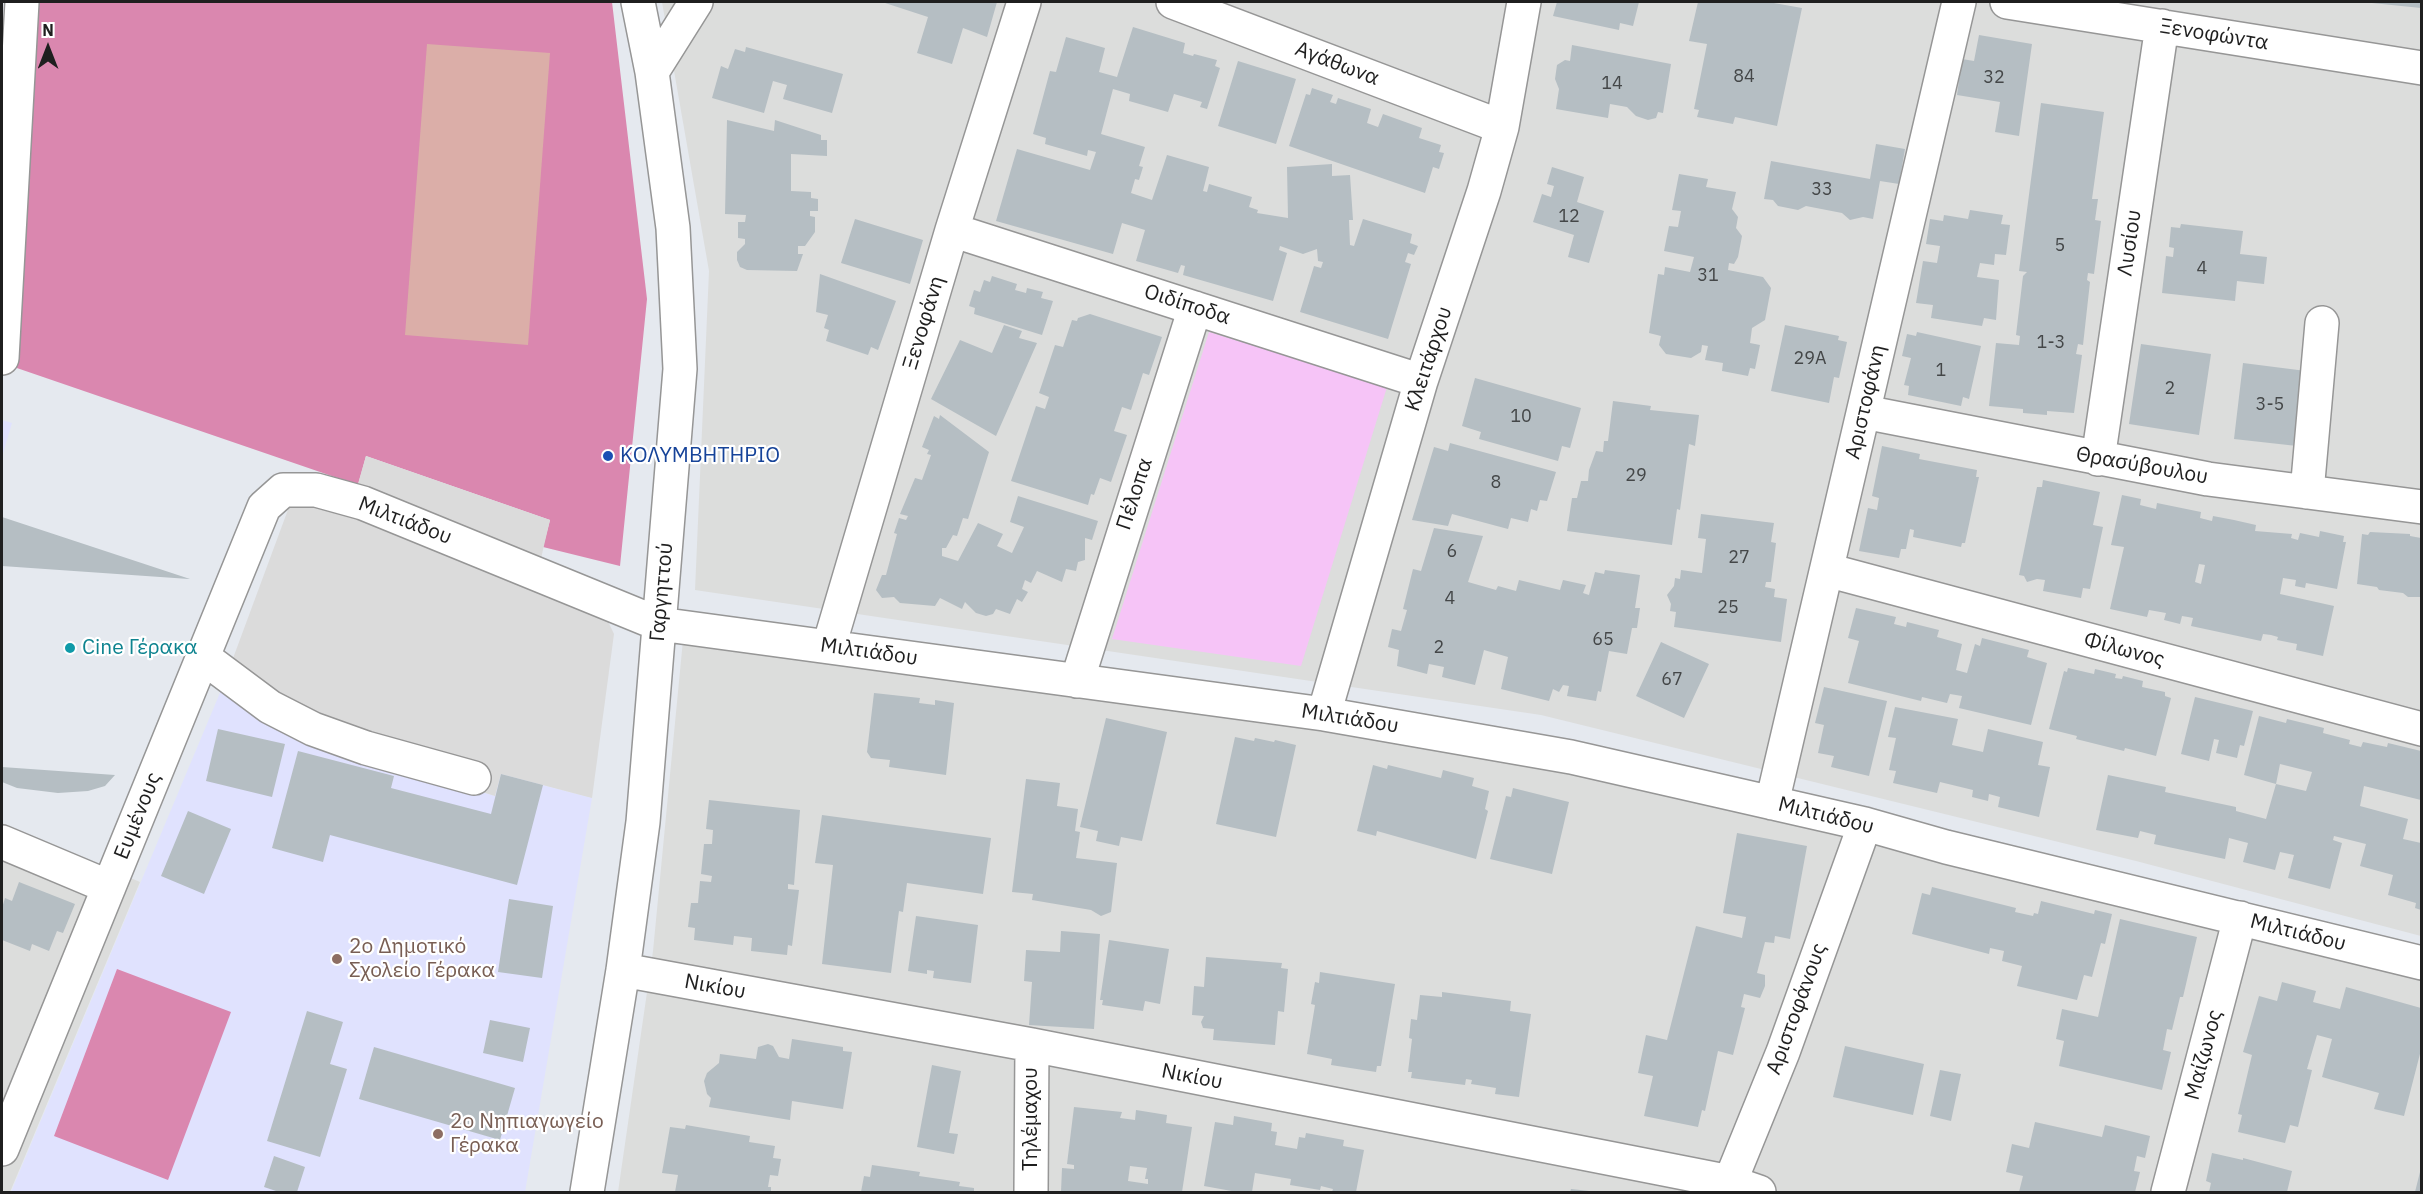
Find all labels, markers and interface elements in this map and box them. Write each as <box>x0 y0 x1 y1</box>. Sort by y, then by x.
street label: Ξενοφώντα <box>2158 14 2270 56</box>
north arrow <box>18 18 78 78</box>
text: N <box>42 20 54 40</box>
street label: Αγάθωνα <box>1291 36 1383 92</box>
house number: 84 <box>1733 66 1755 88</box>
house number: 32 <box>1983 67 2005 89</box>
house number: 14 <box>1601 73 1623 95</box>
house number: 33 <box>1811 179 1833 201</box>
house number: 12 <box>1558 206 1580 228</box>
street label: Λυσίου <box>2113 208 2147 278</box>
house number: 5 <box>2055 235 2065 257</box>
house number: 4 <box>2197 258 2207 280</box>
house number: 31 <box>1697 265 1719 287</box>
street label: Ξενοφάνη <box>898 273 950 373</box>
street label: Οιδίποδα <box>1141 279 1233 331</box>
street label: Κλειτάρχου <box>1400 303 1458 415</box>
house number: 1-3 <box>2037 332 2065 354</box>
street label: Αριστοφάνη <box>1841 342 1891 462</box>
house number: 29Α <box>1793 348 1827 370</box>
house number: 1 <box>1936 360 1946 382</box>
house number: 2 <box>2165 378 2175 400</box>
house number: 3-5 <box>2256 394 2284 416</box>
house number: 10 <box>1510 406 1532 428</box>
street label: Θρασύβουλου <box>2074 442 2210 490</box>
place label: ΚΟΛΥΜΒΗΤΗΡΙΟ <box>620 443 780 469</box>
marker: ΚΟΛΥΜΒΗΤΗΡΙΟ <box>601 449 615 463</box>
street label: Πέλοπα <box>1112 455 1158 533</box>
house number: 29 <box>1625 465 1647 487</box>
house number: 8 <box>1491 472 1501 494</box>
street label: Μιλτιάδου <box>355 492 455 550</box>
street label: Γαργηττού <box>645 541 679 643</box>
house number: 6 <box>1447 541 1457 563</box>
house number: 27 <box>1728 547 1750 569</box>
house number: 4 <box>1445 588 1455 610</box>
house number: 25 <box>1717 597 1739 619</box>
street label: Φίλωνος <box>2081 627 2167 673</box>
house number: 65 <box>1592 629 1614 651</box>
street label: Μιλτιάδου <box>819 633 919 671</box>
place label: Cine Γέρακα <box>82 635 197 661</box>
house number: 2 <box>1434 637 1444 659</box>
marker: Cine Γέρακα <box>63 641 77 655</box>
house number: 67 <box>1661 669 1683 691</box>
street label: Μιλτιάδου <box>1300 699 1400 739</box>
street label: Ευμένους <box>109 769 167 863</box>
street label: Μιλτιάδου <box>1775 792 1877 840</box>
street label: Μιλτιάδου <box>2247 909 2349 957</box>
place label: 2ο Δημοτικό Σχολείο Γέρακα <box>349 934 495 984</box>
street label: Αριστοφάνους <box>1762 940 1832 1078</box>
marker: 2ο Δημοτικό Σχολείο Γέρακα <box>330 952 344 966</box>
street label: Νικίου <box>682 969 748 1005</box>
street label: Μαίζωνος <box>2180 1007 2228 1103</box>
street label: Νικίου <box>1159 1059 1225 1095</box>
street label: Τηλέμαχου <box>1018 1067 1044 1171</box>
place label: 2ο Νηπιαγωγείο Γέρακα <box>450 1109 604 1159</box>
marker: 2ο Νηπιαγωγείο Γέρακα <box>431 1127 445 1141</box>

